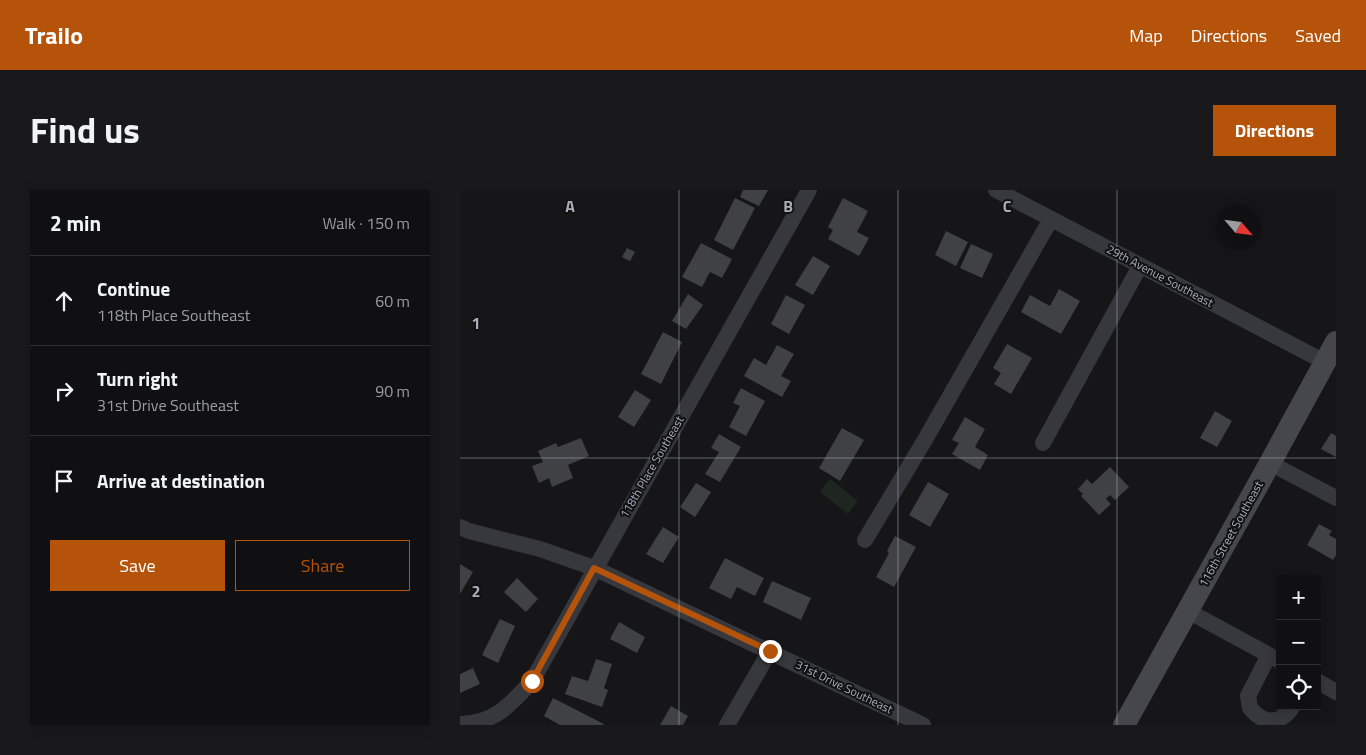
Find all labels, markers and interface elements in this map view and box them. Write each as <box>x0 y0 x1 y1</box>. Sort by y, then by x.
text: Trailo <box>25 17 83 53</box>
text: Map <box>1129 22 1163 49</box>
text: Directions <box>1191 22 1267 49</box>
text: Saved <box>1295 22 1341 49</box>
text: Find us <box>30 103 140 157</box>
button: Directions <box>1213 105 1336 156</box>
text: A <box>565 194 575 218</box>
text: B <box>783 194 793 218</box>
text: C <box>1003 194 1012 218</box>
north arrow <box>1216 205 1261 250</box>
text: 2 min <box>50 207 101 239</box>
text: Walk · 150 m <box>322 211 410 235</box>
street label: 29th Avenue Southeast <box>1103 239 1218 312</box>
text: Continue <box>97 274 170 303</box>
icon: ahead <box>50 287 78 315</box>
text: 60 m <box>375 289 410 313</box>
text: 118th Place Southeast <box>97 303 250 327</box>
text: 1 <box>472 311 480 335</box>
text: Turn right <box>97 364 178 393</box>
icon: right <box>50 377 78 405</box>
text: 90 m <box>375 379 410 403</box>
text: 31st Drive Southeast <box>97 393 239 417</box>
street label: 118th Place Southeast <box>615 412 689 521</box>
text: Arrive at destination <box>97 466 265 495</box>
icon: arrive <box>50 467 78 495</box>
street label: 116th Street Southeast <box>1193 477 1268 590</box>
button: Save <box>50 540 225 591</box>
button: Share <box>235 540 410 591</box>
map controls <box>1276 575 1321 710</box>
button: + <box>1276 575 1321 620</box>
text: 2 <box>472 579 480 603</box>
button: − <box>1276 620 1321 665</box>
route end <box>759 640 782 663</box>
street label: 31st Drive Southeast <box>792 655 897 719</box>
button: locate <box>1276 665 1321 710</box>
route start <box>521 670 544 693</box>

